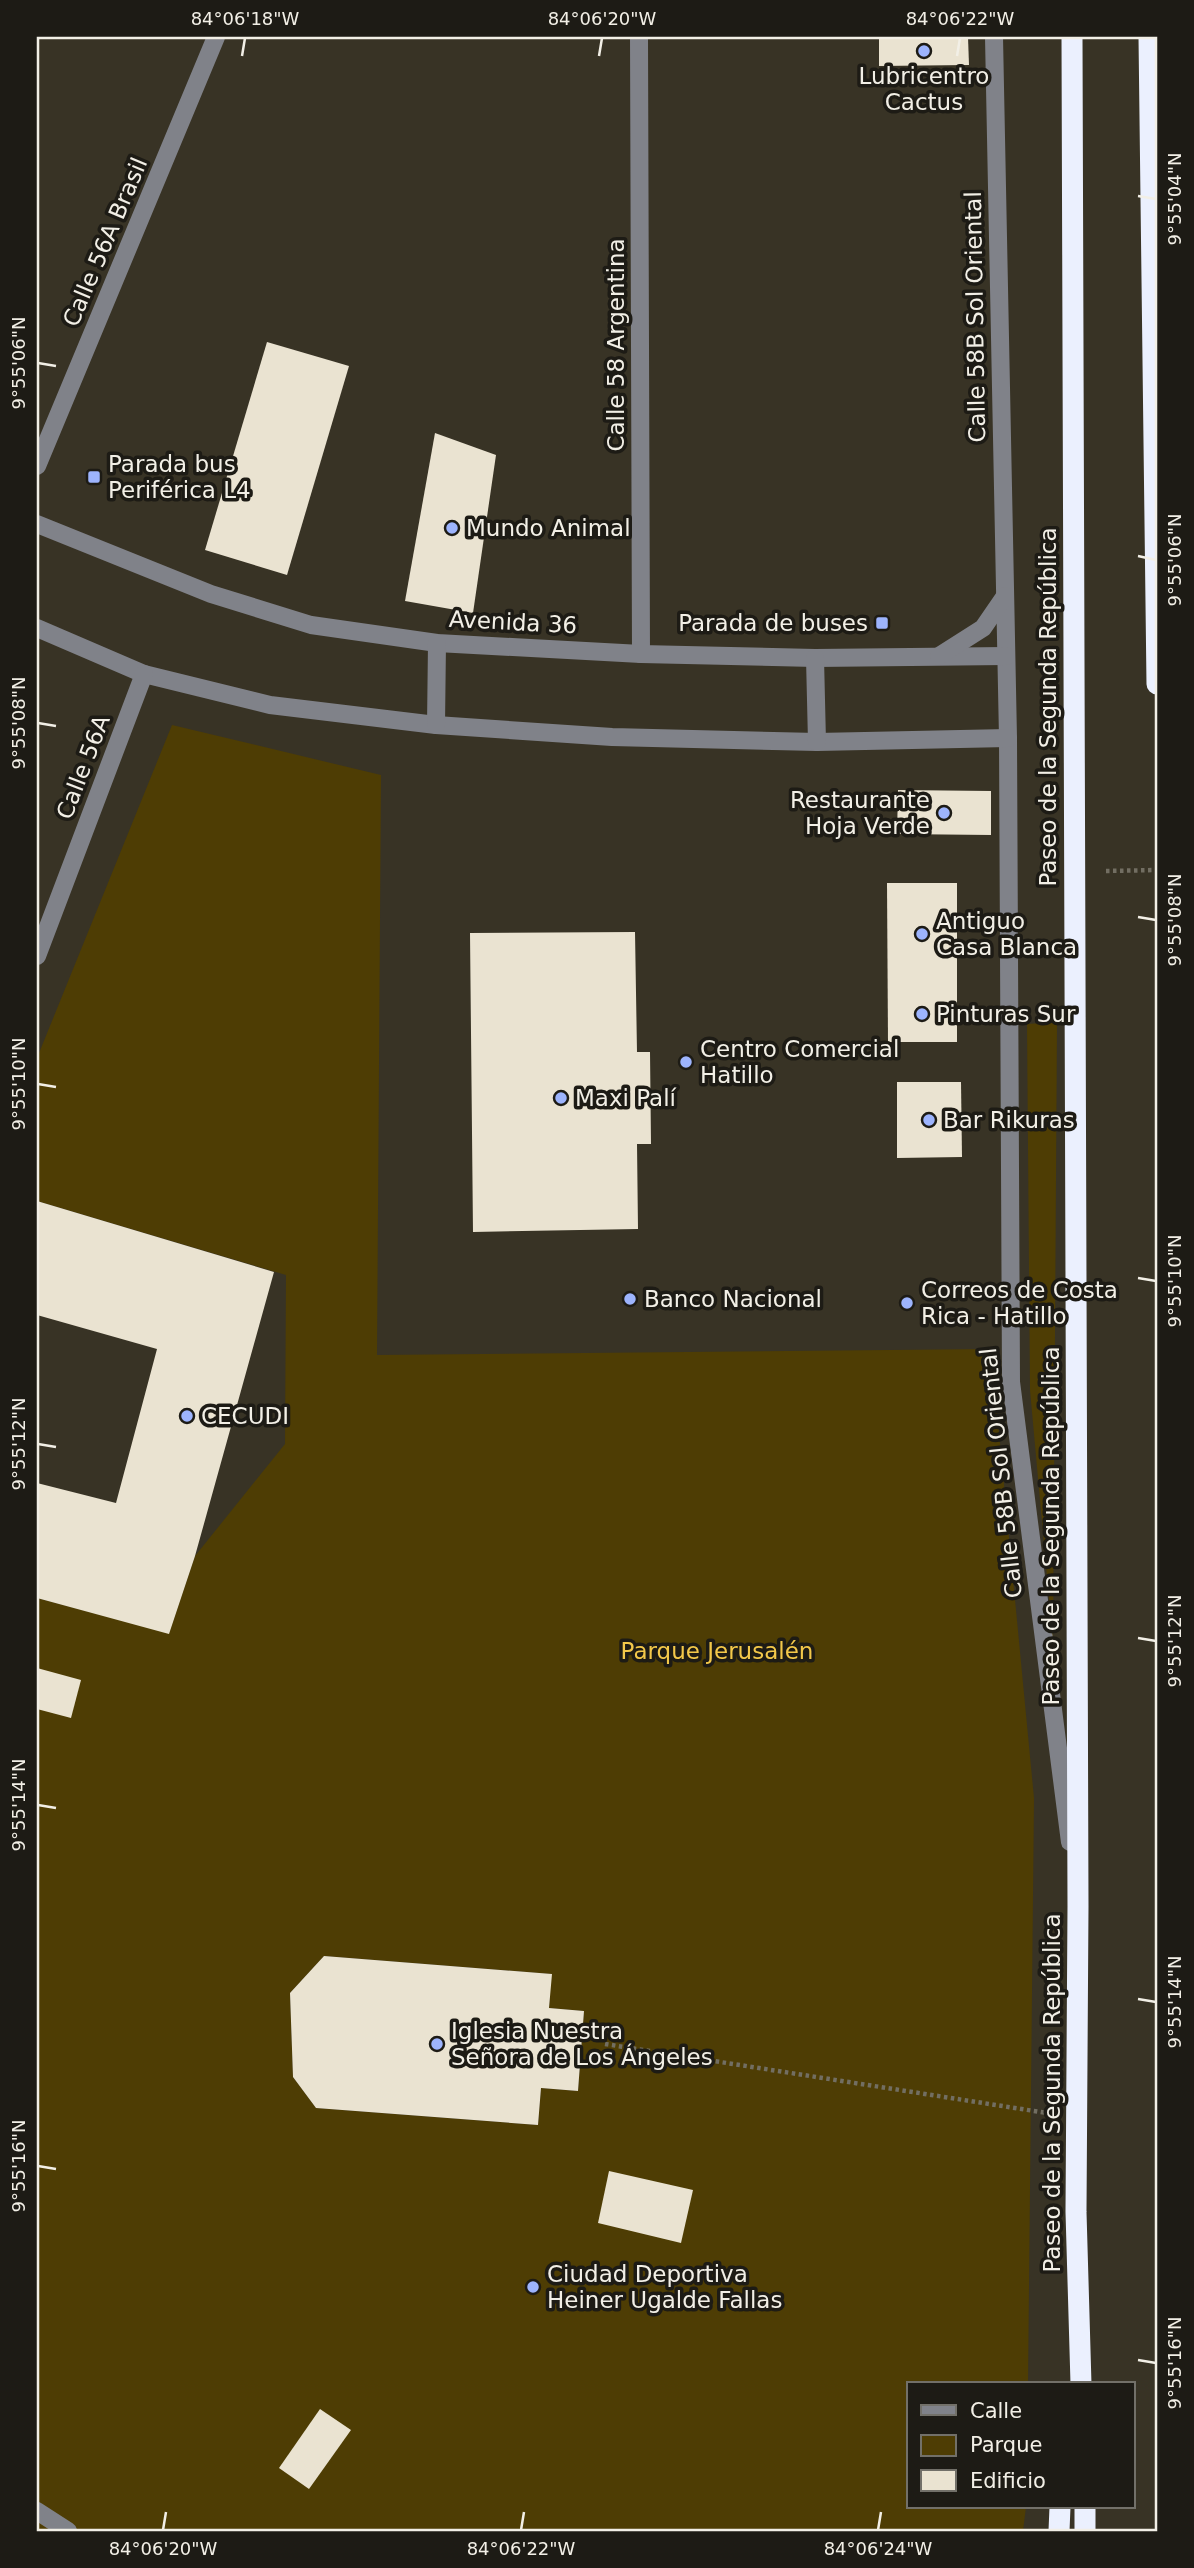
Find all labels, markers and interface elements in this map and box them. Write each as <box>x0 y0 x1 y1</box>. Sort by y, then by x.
text: 84°06'18"W <box>191 8 300 29</box>
text: 84°06'20"W <box>548 8 657 29</box>
text: 84°06'22"W <box>906 8 1015 29</box>
marker: Lubricentro Cactus <box>916 43 932 59</box>
place label: Lubricentro Cactus <box>859 63 989 115</box>
text: 9°55'04"N <box>1164 153 1185 245</box>
street label: Calle 56A Brasil <box>58 154 152 330</box>
street label: Calle 58B Sol Oriental <box>960 191 990 443</box>
street label: Calle 58 Argentina <box>603 238 629 452</box>
text: 9°55'06"N <box>8 317 29 409</box>
place label: Parada bus Periférica L4 <box>108 451 251 503</box>
marker: Parada bus Periférica L4 <box>86 469 102 485</box>
text: 9°55'06"N <box>1164 514 1185 606</box>
place label: Mundo Animal <box>466 515 631 541</box>
marker: Mundo Animal <box>444 520 460 536</box>
street label: Paseo de la Segunda República <box>1035 527 1061 887</box>
street label: Avenida 36 <box>448 606 578 638</box>
place label: Parada de buses <box>678 610 868 636</box>
marker: Parada de buses <box>874 615 890 631</box>
text: 9°55'08"N <box>8 677 29 769</box>
street label: Calle 56A <box>51 711 115 823</box>
place label: Restaurante Hoja Verde <box>790 787 930 839</box>
marker: Restaurante Hoja Verde <box>936 805 952 821</box>
text: 9°55'08"N <box>1164 874 1185 966</box>
place label: Antiguo Casa Blanca <box>936 908 1077 960</box>
marker: Antiguo Casa Blanca <box>914 926 930 942</box>
place label: Pinturas Sur <box>936 1001 1076 1027</box>
marker: Pinturas Sur <box>914 1006 930 1022</box>
place label: Centro Comercial Hatillo <box>700 1036 899 1088</box>
text: 9°55'10"N <box>8 1038 29 1130</box>
marker: Centro Comercial Hatillo <box>678 1054 694 1070</box>
place label: Maxi Palí <box>575 1085 677 1111</box>
marker: Maxi Palí <box>553 1090 569 1106</box>
place label: Bar Rikuras <box>943 1107 1075 1133</box>
marker: Bar Rikuras <box>921 1112 937 1128</box>
text: 9°55'10"N <box>1164 1235 1185 1327</box>
place label: Correos de Costa Rica - Hatillo <box>921 1277 1118 1329</box>
place label: Banco Nacional <box>644 1286 822 1312</box>
marker: Banco Nacional <box>622 1291 638 1307</box>
marker: Correos de Costa Rica - Hatillo <box>899 1295 915 1311</box>
street label: Paseo de la Segunda República <box>1038 1346 1064 1706</box>
street label: Calle 58B Sol Oriental <box>975 1347 1027 1599</box>
text: 9°55'12"N <box>8 1398 29 1490</box>
place label: CECUDI <box>201 1403 289 1429</box>
marker: CECUDI <box>179 1408 195 1424</box>
text: 9°55'12"N <box>1164 1595 1185 1687</box>
park label: Parque Jerusalén <box>621 1638 813 1664</box>
text: 9°55'14"N <box>8 1759 29 1851</box>
street label: Paseo de la Segunda República <box>1039 1913 1065 2273</box>
text: 9°55'14"N <box>1164 1956 1185 2048</box>
place label: Iglesia Nuestra Señora de Los Ángeles <box>451 2018 713 2070</box>
marker: Iglesia Nuestra Señora de Los Ángeles <box>429 2036 445 2052</box>
text: 9°55'16"N <box>8 2120 29 2212</box>
place label: Ciudad Deportiva Heiner Ugalde Fallas <box>547 2261 782 2313</box>
marker: Ciudad Deportiva Heiner Ugalde Fallas <box>525 2279 541 2295</box>
text: 9°55'16"N <box>1164 2317 1185 2409</box>
legend <box>907 2382 1134 2508</box>
text: Calle <box>970 2399 1022 2423</box>
text: Parque <box>970 2433 1042 2457</box>
text: Edificio <box>970 2469 1046 2493</box>
text: 84°06'20"W <box>109 2538 218 2559</box>
text: 84°06'22"W <box>467 2538 576 2559</box>
text: 84°06'24"W <box>824 2538 933 2559</box>

